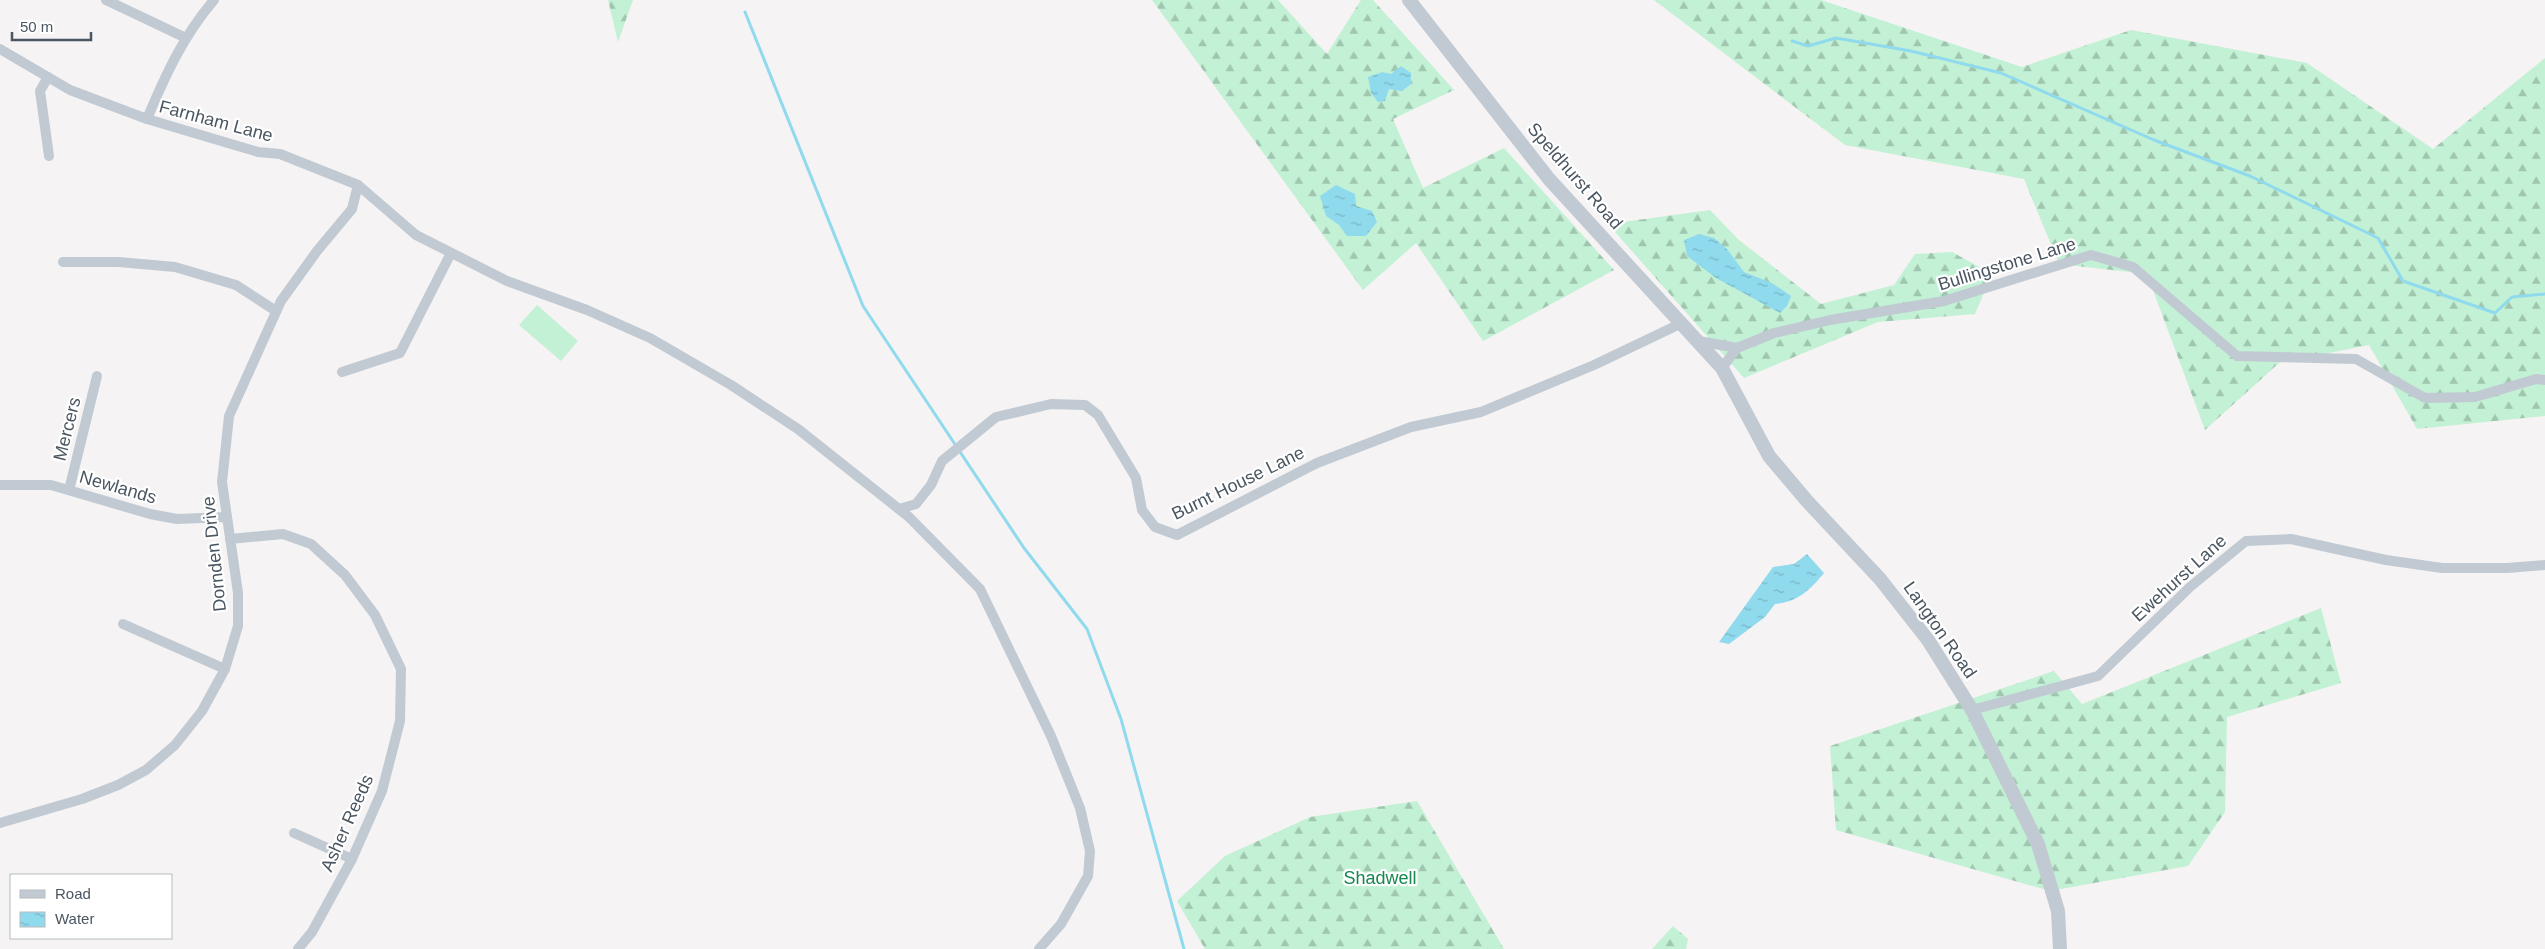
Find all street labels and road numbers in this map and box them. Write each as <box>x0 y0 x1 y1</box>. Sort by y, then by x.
street label: Farnham Lane <box>157 96 275 146</box>
street label: Speldhurst Road <box>1523 119 1627 233</box>
street label: Bullingstone Lane <box>1936 234 2078 294</box>
street label: Mercers <box>49 395 85 463</box>
street label: Burnt House Lane <box>1168 442 1308 524</box>
street label: Newlands <box>77 466 159 508</box>
street label: Dornden Drive <box>198 495 230 613</box>
street label: Ewehurst Lane <box>2128 530 2230 626</box>
street label: Langton Road <box>1899 578 1981 682</box>
street label: Asher Reeds <box>317 771 377 875</box>

